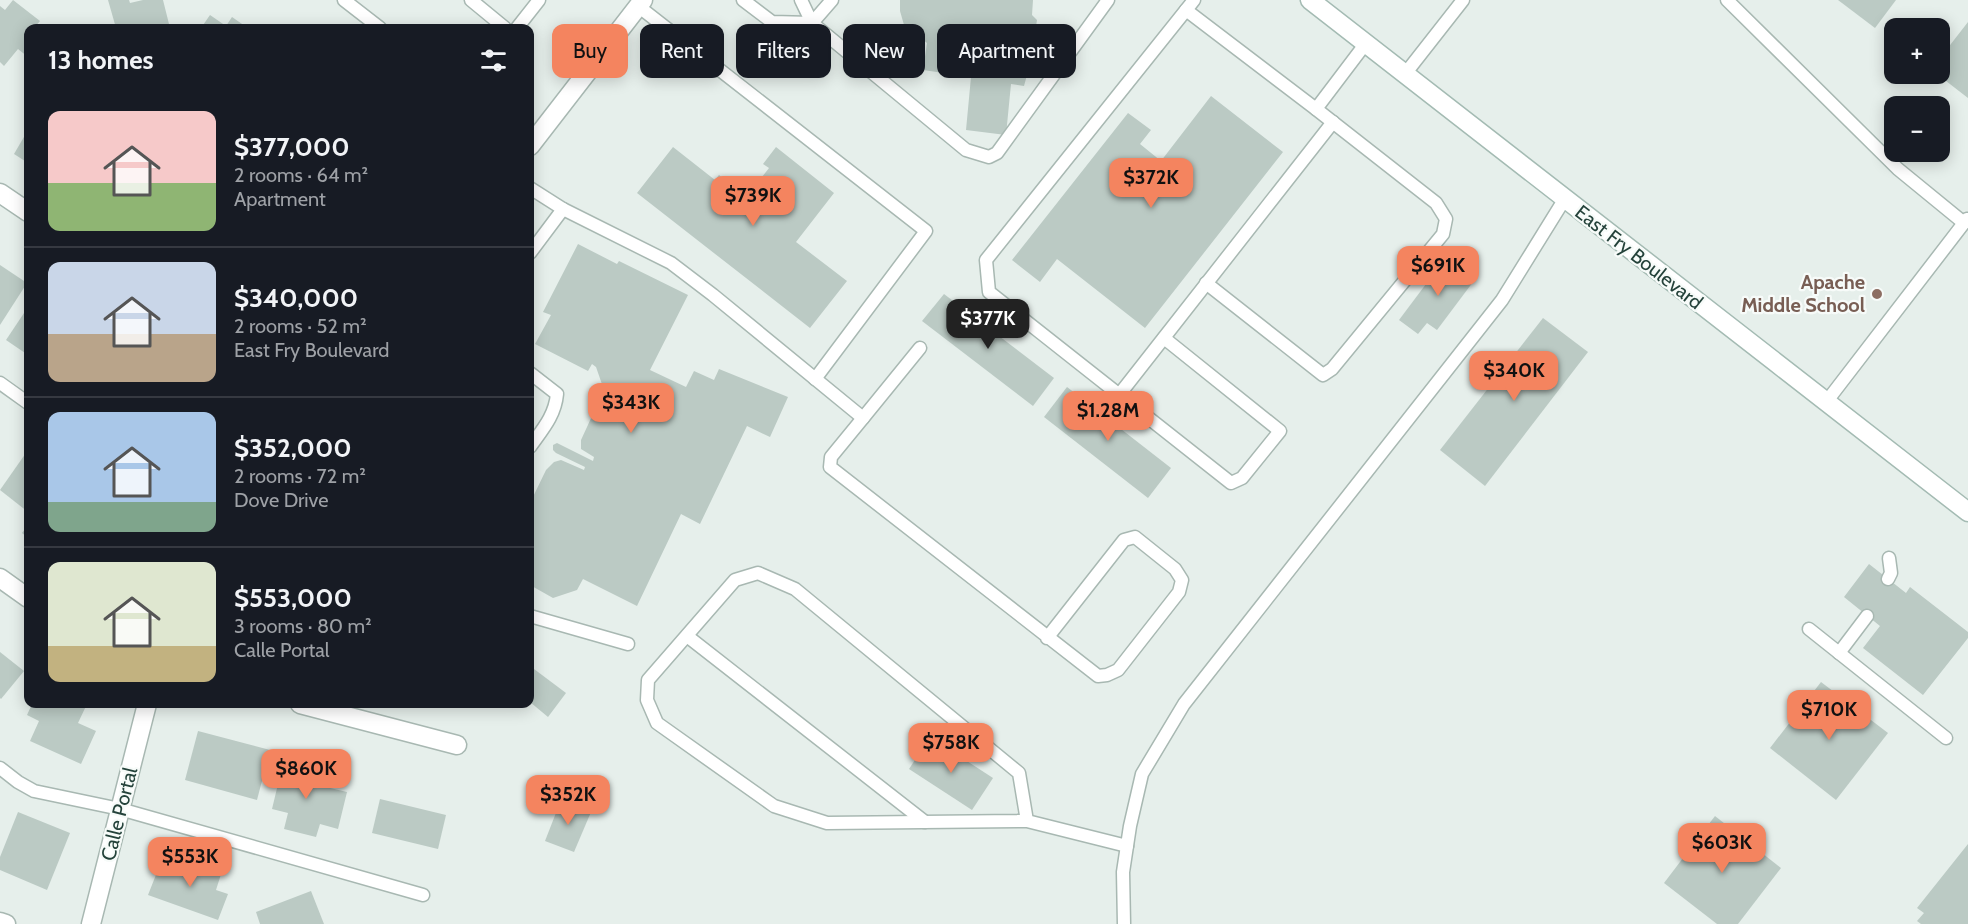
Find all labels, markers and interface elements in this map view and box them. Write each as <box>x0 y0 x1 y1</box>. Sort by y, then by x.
map controls <box>1884 18 1950 162</box>
button: + <box>1884 18 1950 84</box>
chip: Buy <box>552 24 628 78</box>
chip: Rent <box>640 24 724 78</box>
chip: Filters <box>736 24 831 78</box>
chip: New <box>843 24 925 78</box>
chip: Apartment <box>937 24 1076 78</box>
text: 13 homes <box>48 44 154 76</box>
icon: filters <box>477 44 510 77</box>
button: − <box>1884 96 1950 162</box>
text: $377,000 <box>234 131 350 163</box>
icon: home <box>96 135 168 207</box>
pin: $372K <box>1109 158 1193 209</box>
text: 2 rooms · 64 m² <box>234 163 368 187</box>
text: $372K <box>1123 165 1179 189</box>
pin: $739K <box>711 176 795 227</box>
text: $739K <box>725 183 781 207</box>
text: Apartment <box>234 187 326 211</box>
street label: East Fry Boulevard <box>1570 200 1708 314</box>
pin: $691K <box>1396 246 1480 297</box>
text: $691K <box>1411 253 1465 277</box>
place label: Apache Middle School <box>1741 270 1865 317</box>
text: $340,000 <box>234 282 358 314</box>
icon: home <box>96 286 168 358</box>
marker: Apache Middle School <box>1870 287 1884 301</box>
pin: $377K <box>946 299 1030 350</box>
text: $377K <box>960 306 1016 330</box>
text: 2 rooms · 52 m² <box>234 314 367 338</box>
text: East Fry Boulevard <box>234 338 389 362</box>
pin: $340K <box>1472 351 1556 402</box>
text: $340K <box>1483 358 1545 382</box>
pin: $343K <box>589 383 673 434</box>
text: $343K <box>602 390 660 414</box>
pin: $1.28M <box>1059 391 1157 442</box>
text: $1.28M <box>1077 398 1139 422</box>
text: $352,000 <box>234 432 352 464</box>
icon: home <box>96 436 168 508</box>
text: 2 rooms · 72 m² <box>234 464 366 488</box>
text: Dove Drive <box>234 488 329 512</box>
text: $553,000 <box>234 582 352 614</box>
icon: home <box>96 586 168 658</box>
text: 3 rooms · 80 m² <box>234 614 372 638</box>
text: Calle Portal <box>234 638 330 662</box>
pin: $710K <box>1787 690 1871 741</box>
text: $710K <box>1801 697 1857 721</box>
pin: $758K <box>909 723 993 774</box>
text: $758K <box>922 730 980 754</box>
pin: $860K <box>264 749 348 800</box>
text: $860K <box>275 756 337 780</box>
street label: Calle Portal <box>96 764 142 863</box>
pin: $352K <box>526 775 610 826</box>
text: $352K <box>540 782 596 806</box>
pin: $603K <box>1680 823 1764 874</box>
text: $603K <box>1692 830 1752 854</box>
pin: $553K <box>148 837 232 888</box>
text: $553K <box>162 844 218 868</box>

